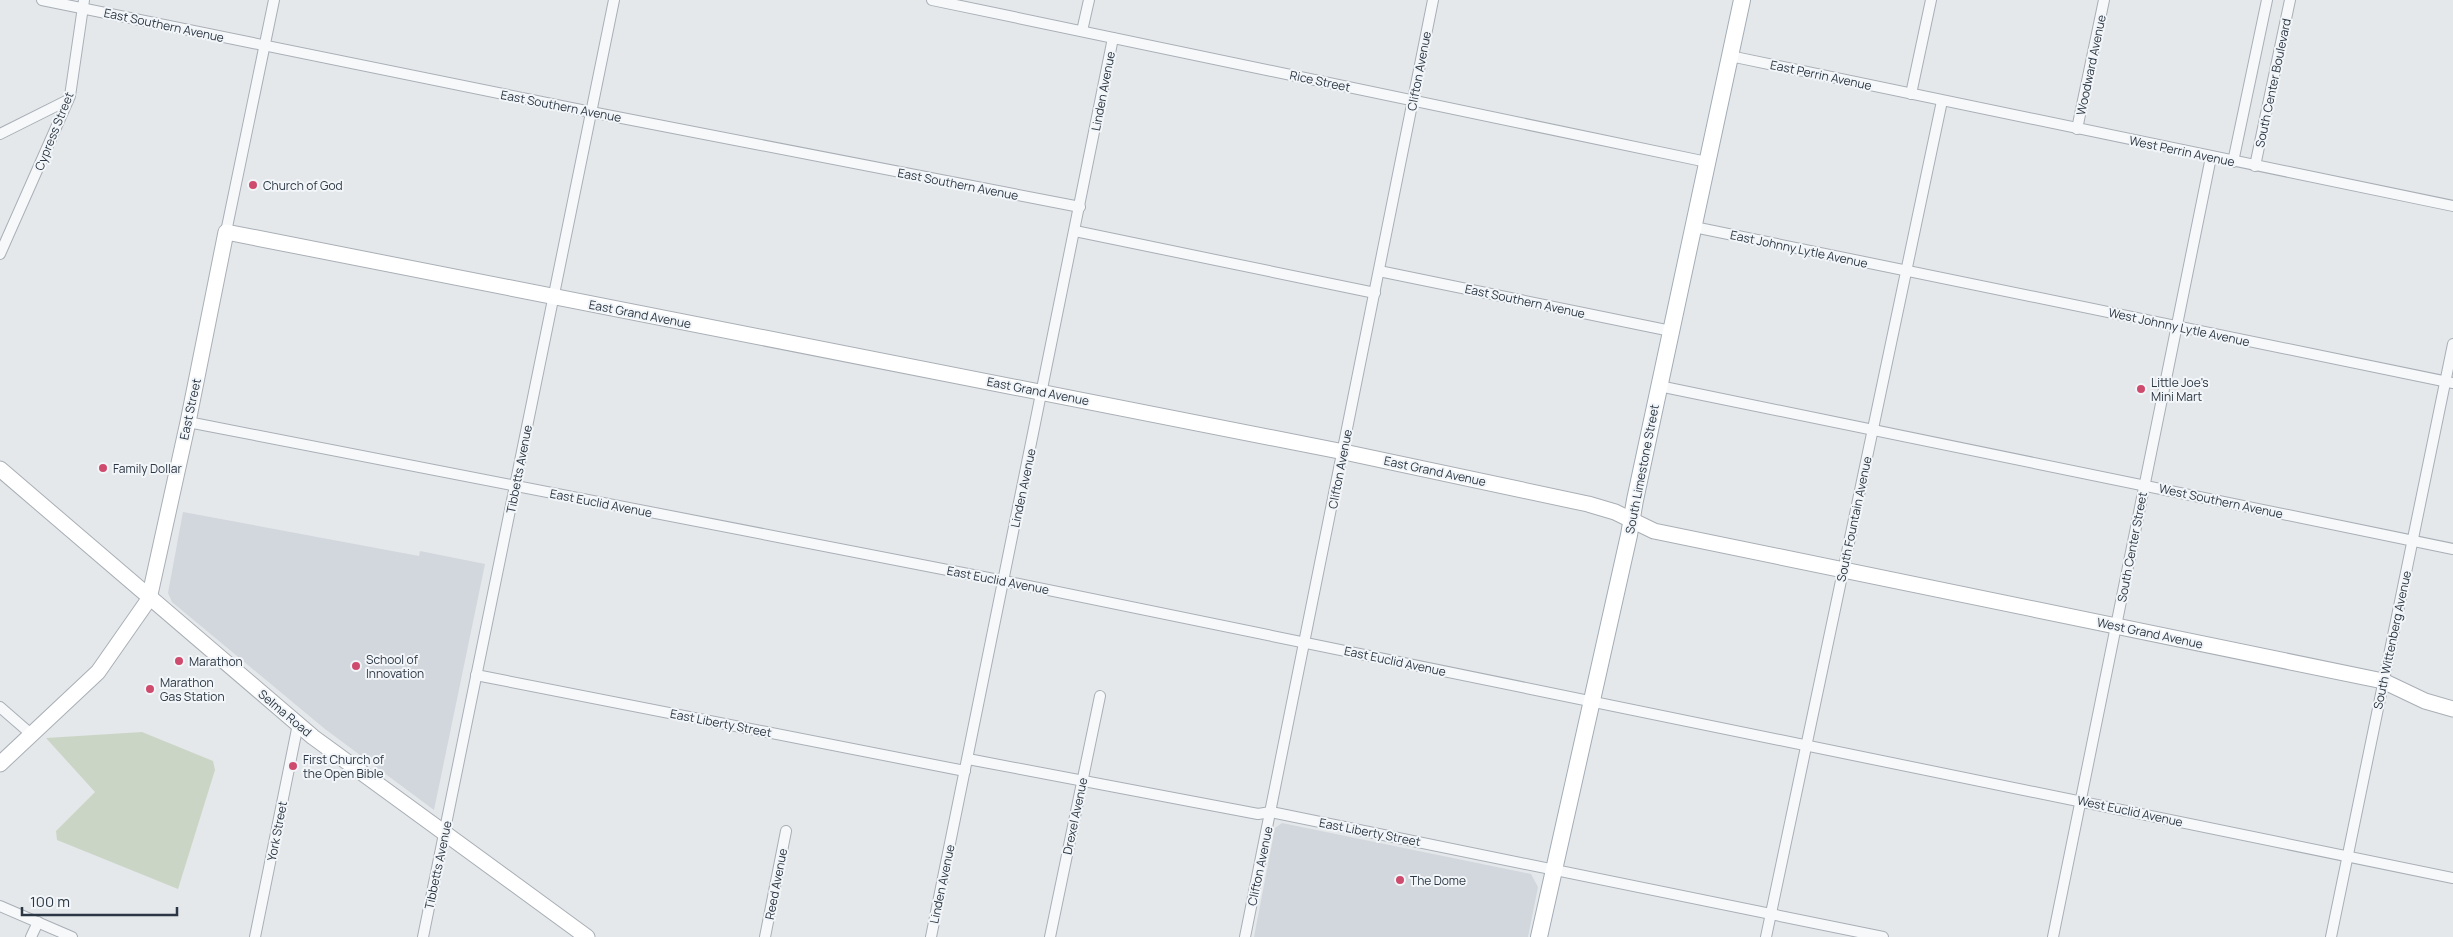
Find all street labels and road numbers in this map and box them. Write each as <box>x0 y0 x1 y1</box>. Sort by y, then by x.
street label: East Southern Avenue <box>102 4 226 46</box>
street label: Woodward Avenue <box>2072 13 2110 117</box>
street label: South Center Boulevard <box>2251 17 2295 149</box>
street label: Clifton Avenue <box>1403 30 1435 112</box>
street label: Linden Avenue <box>1087 50 1119 132</box>
street label: East Perrin Avenue <box>1769 56 1873 94</box>
street label: Rice Street <box>1288 66 1352 96</box>
street label: East Southern Avenue <box>499 86 623 126</box>
street label: Cypress Street <box>30 89 78 173</box>
street label: West Perrin Avenue <box>2128 132 2236 170</box>
street label: East Southern Avenue <box>896 164 1020 204</box>
street label: East Johnny Lytle Avenue <box>1729 226 1869 272</box>
street label: East Southern Avenue <box>1463 280 1587 322</box>
street label: East Grand Avenue <box>587 296 693 332</box>
street label: West Johnny Lytle Avenue <box>2107 304 2251 350</box>
street label: East Grand Avenue <box>985 373 1091 409</box>
street label: East Street <box>175 377 205 441</box>
street label: South Limestone Street <box>1621 403 1663 535</box>
street label: Tibbetts Avenue <box>502 423 536 515</box>
street label: Clifton Avenue <box>1324 428 1356 510</box>
street label: Linden Avenue <box>1006 447 1040 529</box>
street label: East Grand Avenue <box>1382 452 1488 490</box>
street label: South Fountain Avenue <box>1832 455 1876 583</box>
street label: West Southern Avenue <box>2157 480 2285 522</box>
street label: East Euclid Avenue <box>549 485 653 521</box>
street label: South Center Street <box>2113 490 2151 604</box>
street label: East Euclid Avenue <box>946 562 1050 598</box>
street label: South Wittenberg Avenue <box>2369 569 2415 711</box>
street label: West Grand Avenue <box>2095 613 2205 653</box>
street label: East Euclid Avenue <box>1343 642 1447 680</box>
street label: Selma Road <box>255 686 315 740</box>
street label: East Liberty Street <box>669 705 773 741</box>
street label: Drexel Avenue <box>1059 776 1091 856</box>
street label: West Euclid Avenue <box>2076 791 2184 831</box>
street label: York Street <box>263 799 291 862</box>
street label: East Liberty Street <box>1318 814 1422 850</box>
street label: Tibbetts Avenue <box>420 819 456 911</box>
street label: Clifton Avenue <box>1243 825 1277 907</box>
street label: Linden Avenue <box>925 843 959 925</box>
street label: Reed Avenue <box>761 847 791 921</box>

